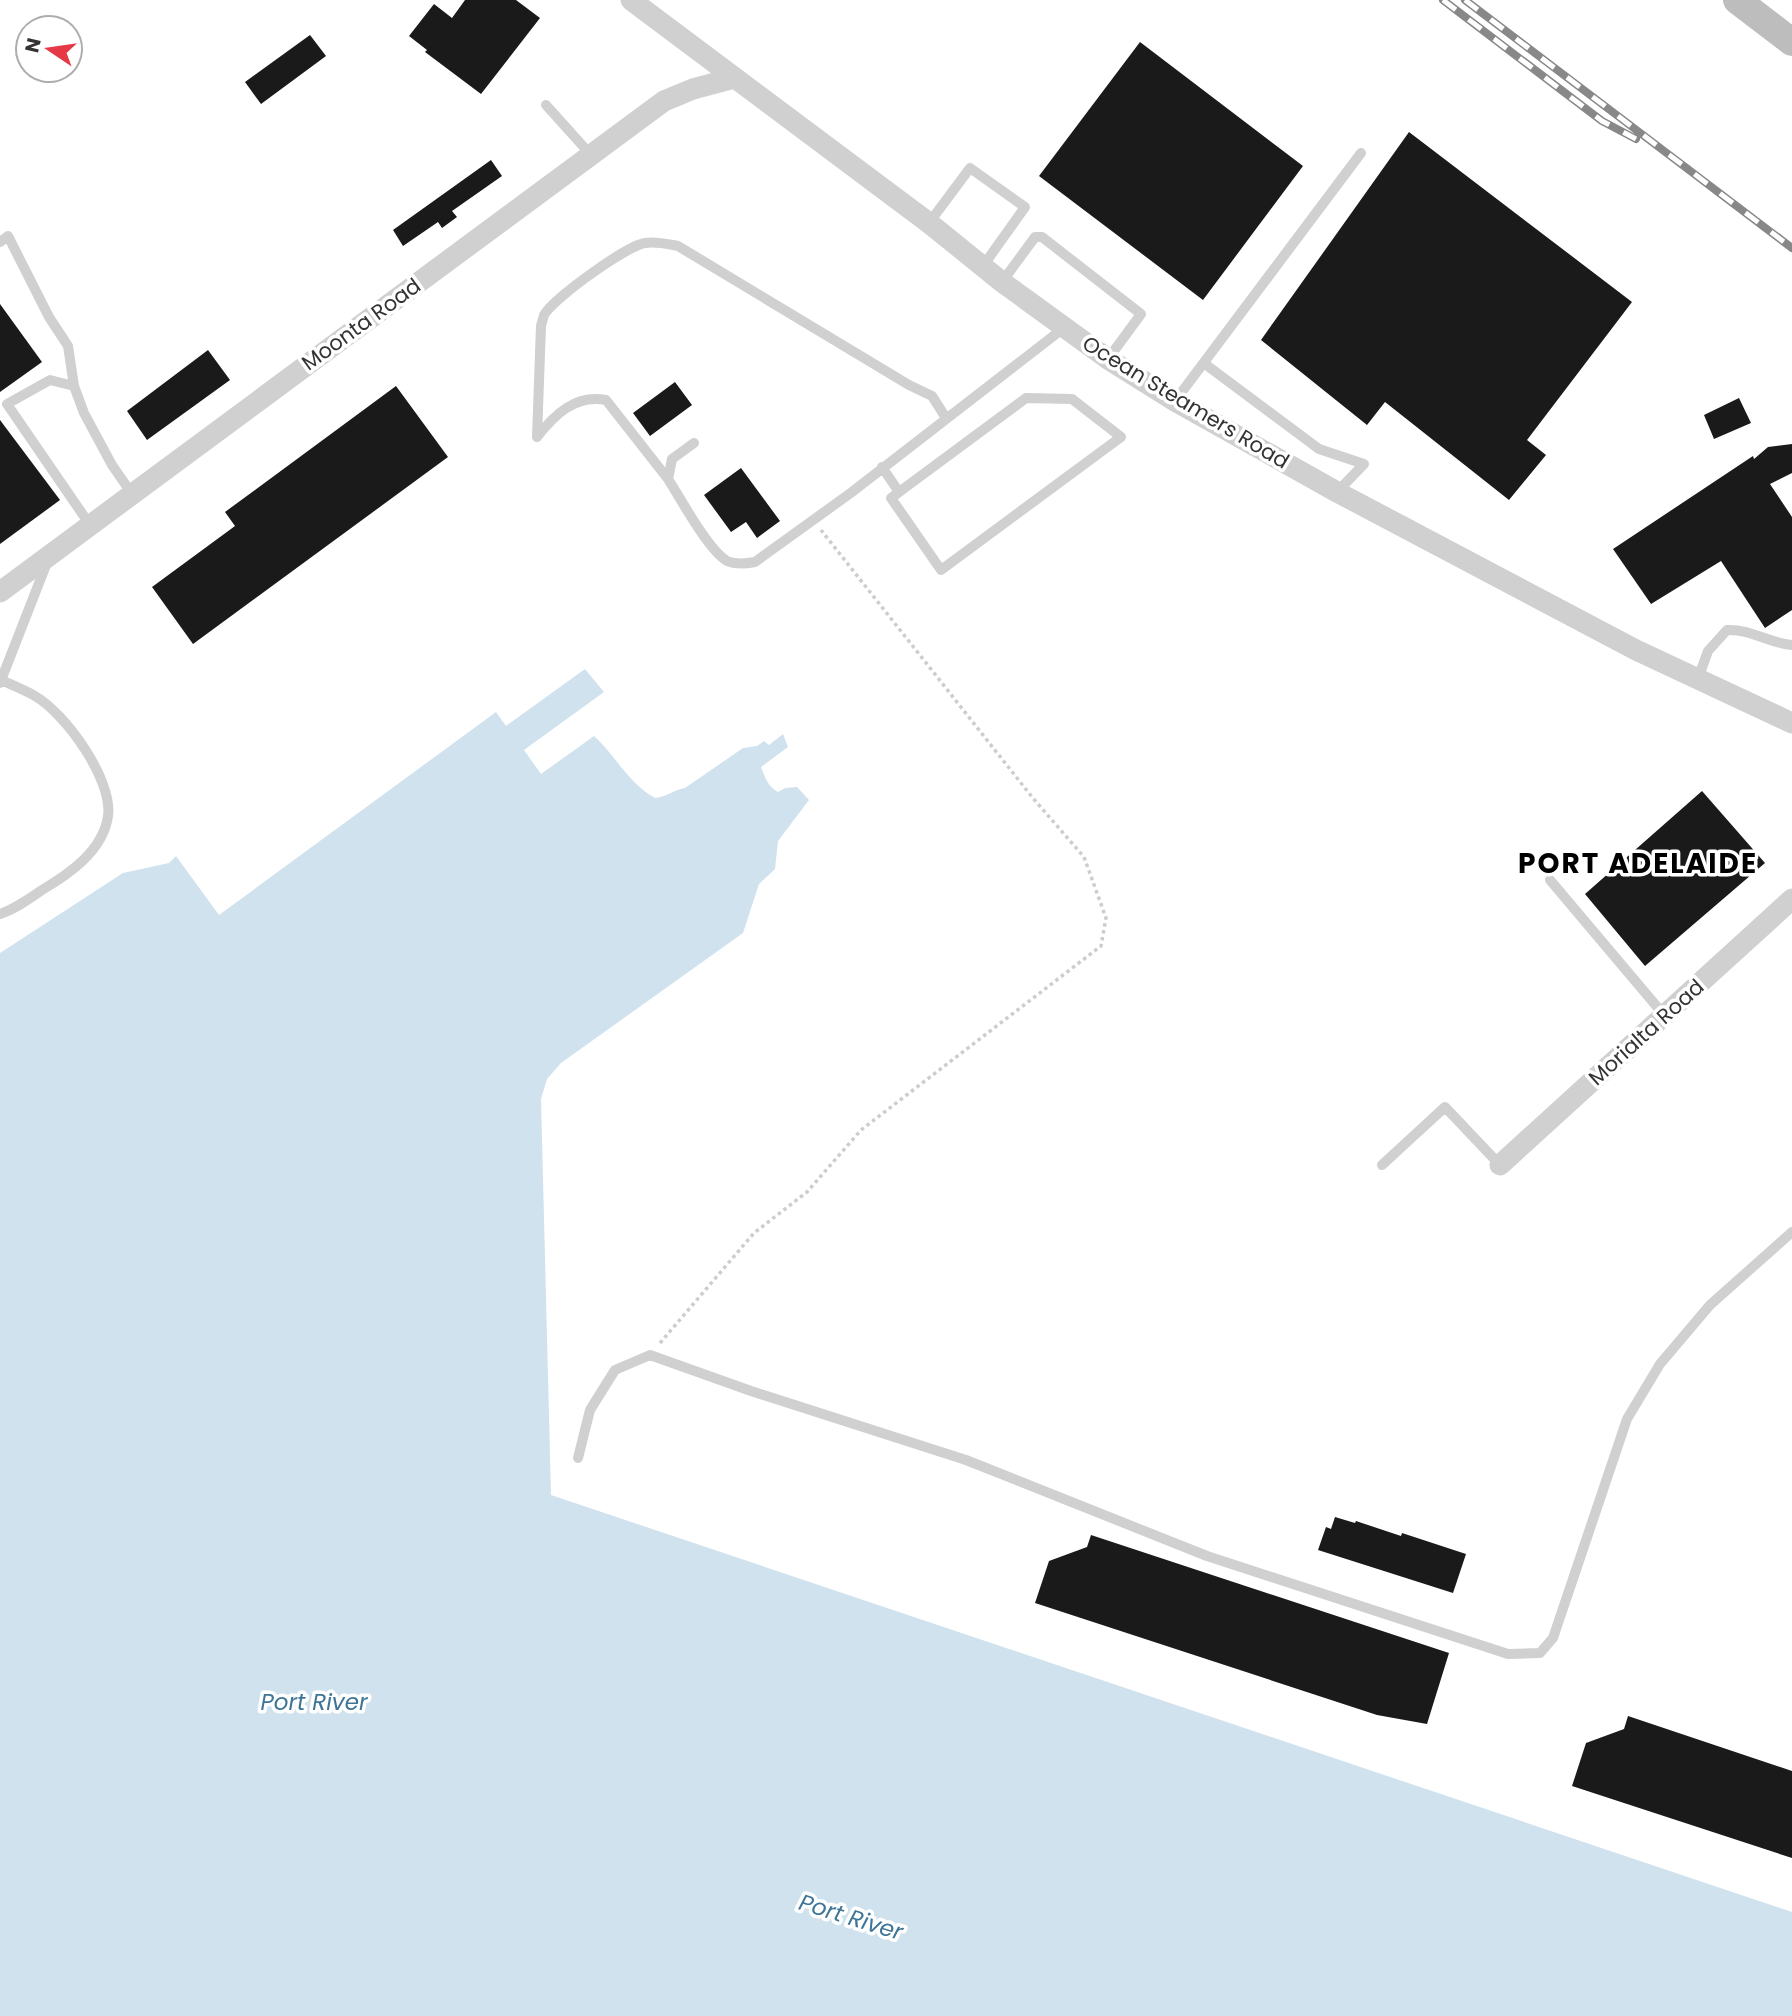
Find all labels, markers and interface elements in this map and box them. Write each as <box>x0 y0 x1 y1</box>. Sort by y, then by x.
north arrow <box>14 14 84 84</box>
text: N <box>18 35 48 55</box>
street label: Moonta Road <box>296 271 426 377</box>
street label: Ocean Steamers Road <box>1077 329 1295 475</box>
district label: PORT ADELAIDE <box>1518 844 1758 883</box>
street label: Morialta Road <box>1582 972 1710 1092</box>
water label: Port River <box>260 1686 369 1718</box>
water label: Port River <box>795 1886 908 1948</box>

